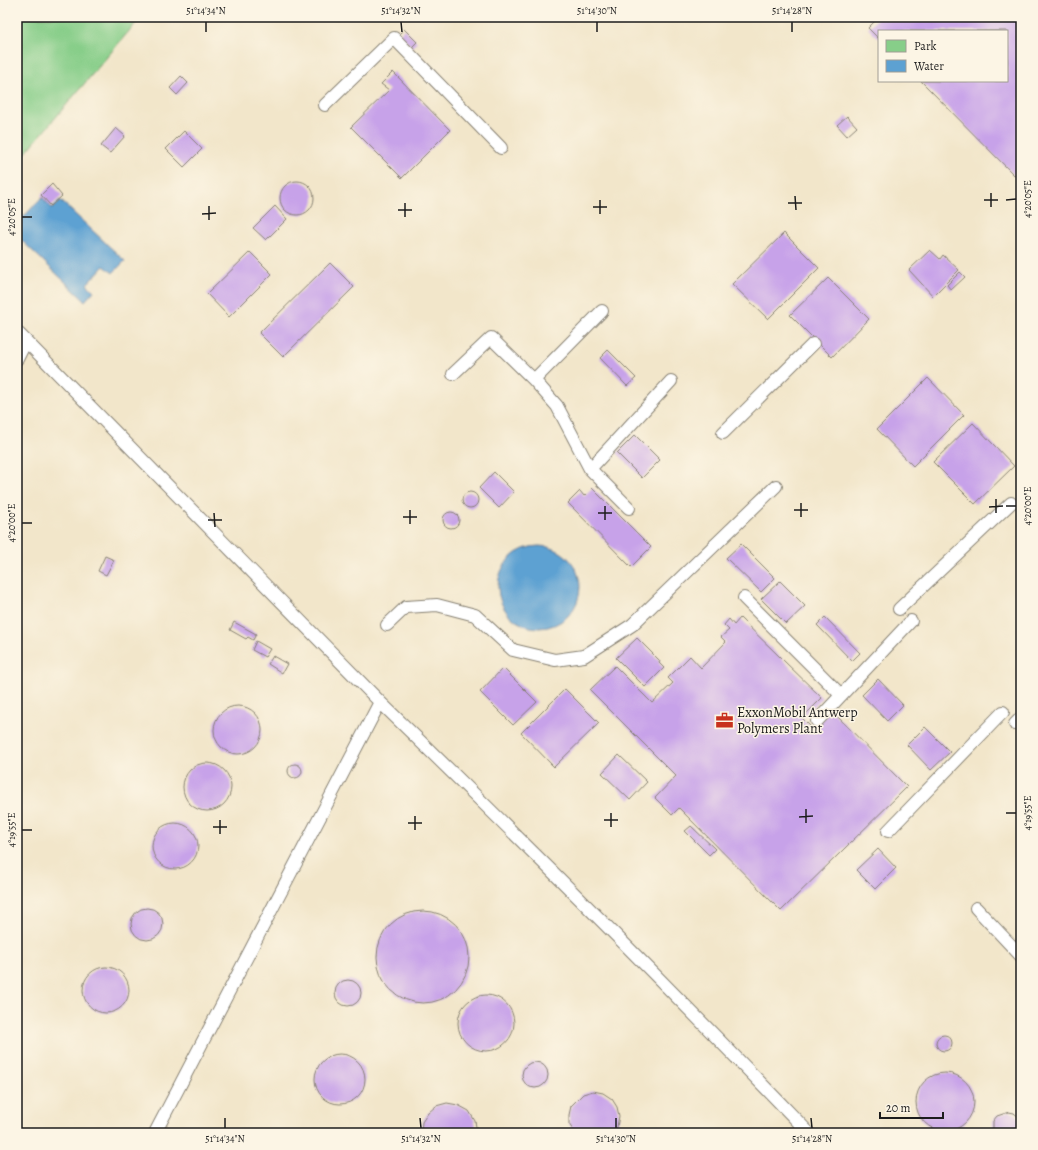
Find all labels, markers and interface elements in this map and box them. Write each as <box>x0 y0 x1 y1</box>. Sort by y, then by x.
text: 51°14'34"N <box>186 4 226 17</box>
text: 51°14'32"N <box>381 4 421 17</box>
text: 51°14'30"N <box>577 4 617 17</box>
text: 51°14'28"N <box>772 4 812 17</box>
legend <box>878 30 1008 82</box>
text: Park <box>914 38 937 54</box>
text: Water <box>913 58 944 74</box>
text: 4°20'05"E <box>1021 180 1034 218</box>
text: 4°20'05"E <box>5 198 18 236</box>
text: 4°20'00"E <box>1021 486 1034 525</box>
text: 4°20'00"E <box>5 503 18 542</box>
place label: ExxonMobil Antwerp Polymers Plant <box>737 703 858 738</box>
office icon: ExxonMobil Antwerp Polymers Plant <box>714 710 734 730</box>
text: 4°19'55"E <box>1021 796 1034 830</box>
text: 4°19'55"E <box>5 813 18 847</box>
scale bar <box>880 1094 943 1120</box>
text: 20 m <box>886 1100 910 1116</box>
text: 51°14'34"N <box>205 1132 245 1145</box>
text: 51°14'32"N <box>401 1132 441 1145</box>
text: 51°14'30"N <box>596 1132 636 1145</box>
text: 51°14'28"N <box>792 1132 832 1145</box>

